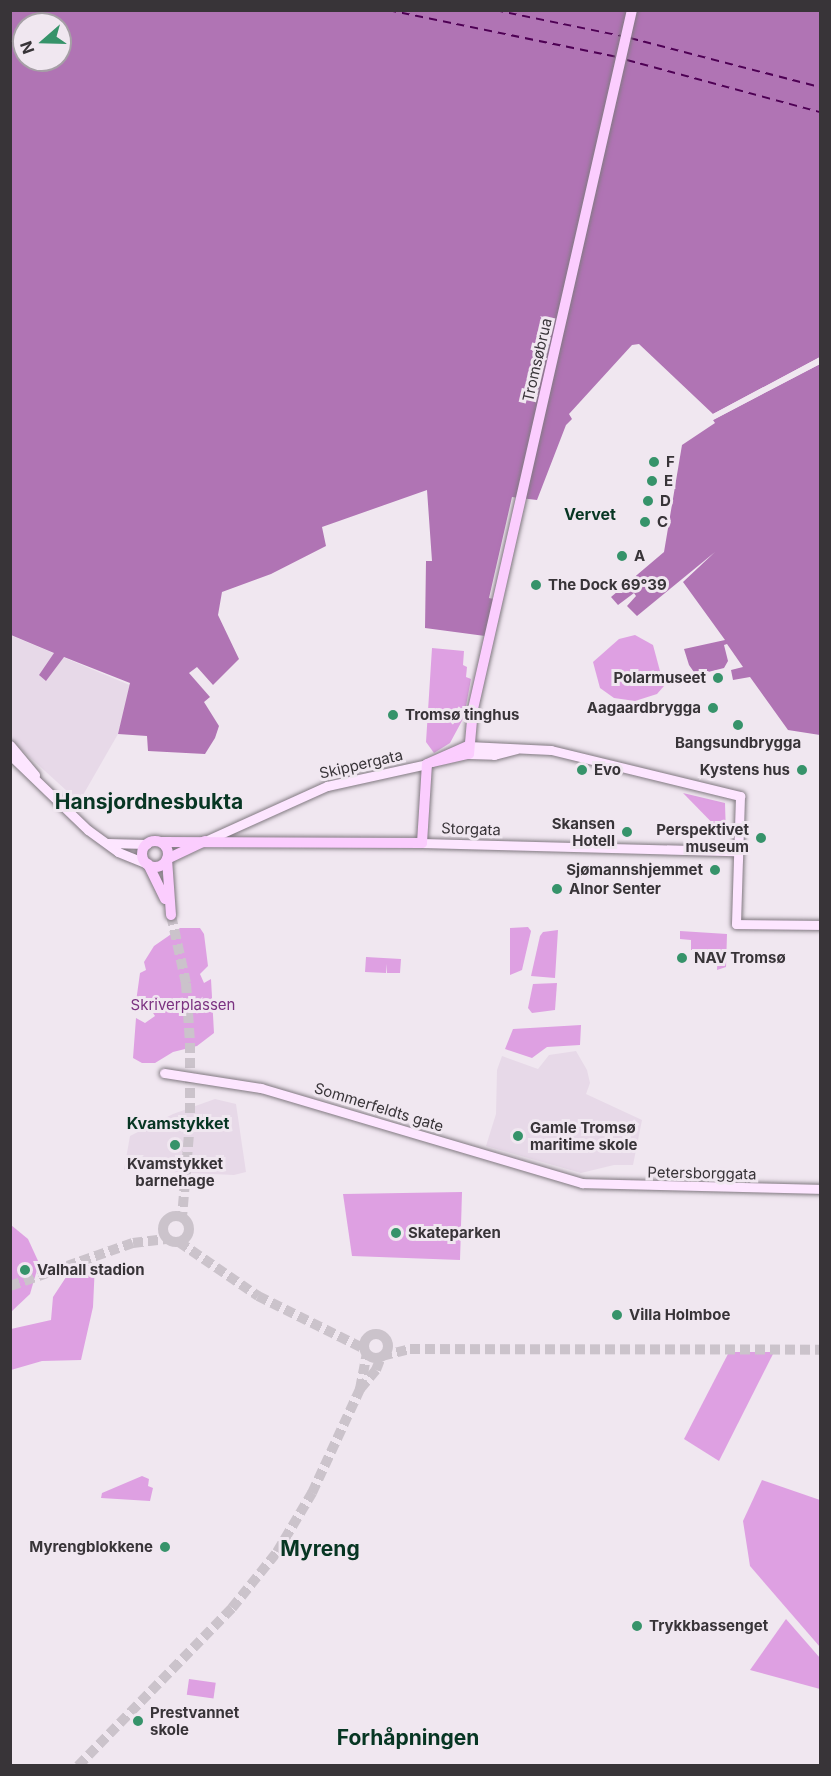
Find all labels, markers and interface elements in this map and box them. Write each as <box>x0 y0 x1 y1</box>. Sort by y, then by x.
north arrow <box>12 12 72 72</box>
text: N <box>15 38 38 57</box>
street label: Tromsøbrua <box>519 316 555 404</box>
place label: F <box>666 453 675 471</box>
marker: F <box>647 455 661 469</box>
place label: E <box>664 472 673 490</box>
marker: E <box>645 474 659 488</box>
place label: D <box>660 492 671 510</box>
marker: D <box>641 494 655 508</box>
district label: Vervet <box>564 504 616 524</box>
place label: C <box>657 513 668 531</box>
marker: C <box>638 515 652 529</box>
place label: A <box>634 547 645 565</box>
marker: A <box>615 549 629 563</box>
place label: The Dock 69°39 <box>548 576 667 594</box>
marker: The Dock 69°39 <box>529 578 543 592</box>
place label: Polarmuseet <box>613 669 706 687</box>
marker: Polarmuseet <box>711 671 725 685</box>
place label: Aagaardbrygga <box>587 699 701 717</box>
marker: Aagaardbrygga <box>706 701 720 715</box>
place label: Tromsø tinghus <box>405 706 519 724</box>
marker: Tromsø tinghus <box>386 708 400 722</box>
marker: Bangsundbrygga <box>731 718 745 732</box>
place label: Bangsundbrygga <box>675 734 801 752</box>
street label: Skippergata <box>318 746 404 782</box>
place label: Evo <box>594 761 621 779</box>
place label: Kystens hus <box>700 761 790 779</box>
marker: Evo <box>575 763 589 777</box>
marker: Kystens hus <box>795 763 809 777</box>
district label: Hansjordnesbukta <box>55 789 243 815</box>
place label: Skansen Hotell <box>552 814 615 849</box>
street label: Storgata <box>441 819 501 839</box>
place label: Perspektivet museum <box>656 820 749 855</box>
marker: Skansen Hotell <box>620 825 634 839</box>
marker: Perspektivet museum <box>754 831 768 845</box>
place label: Sjømannshjemmet <box>566 861 703 879</box>
marker: Sjømannshjemmet <box>708 863 722 877</box>
place label: Alnor Senter <box>569 880 661 898</box>
marker: Alnor Senter <box>550 882 564 896</box>
place label: NAV Tromsø <box>694 949 786 967</box>
marker: NAV Tromsø <box>675 951 689 965</box>
park label: Skriverplassen <box>131 996 235 1014</box>
street label: Sommerfeldts gate <box>312 1079 446 1135</box>
district label: Kvamstykket <box>127 1113 229 1133</box>
place label: Gamle Tromsø maritime skole <box>530 1118 637 1153</box>
marker: Gamle Tromsø maritime skole <box>511 1129 525 1143</box>
marker: Kvamstykket barnehage <box>168 1138 182 1152</box>
place label: Kvamstykket barnehage <box>127 1154 223 1189</box>
street label: Petersborggata <box>647 1163 757 1183</box>
place label: Skateparken <box>408 1224 501 1242</box>
marker: Skateparken <box>389 1226 403 1240</box>
place label: Valhall stadion <box>37 1261 145 1279</box>
marker: Valhall stadion <box>18 1263 32 1277</box>
place label: Villa Holmboe <box>629 1306 730 1324</box>
marker: Villa Holmboe <box>610 1308 624 1322</box>
district label: Myreng <box>280 1536 360 1562</box>
place label: Myrengblokkene <box>29 1538 153 1556</box>
marker: Myrengblokkene <box>158 1540 172 1554</box>
place label: Trykkbassenget <box>649 1617 768 1635</box>
marker: Trykkbassenget <box>630 1619 644 1633</box>
place label: Prestvannet skole <box>150 1703 239 1738</box>
marker: Prestvannet skole <box>131 1714 145 1728</box>
district label: Forhåpningen <box>337 1725 479 1751</box>

